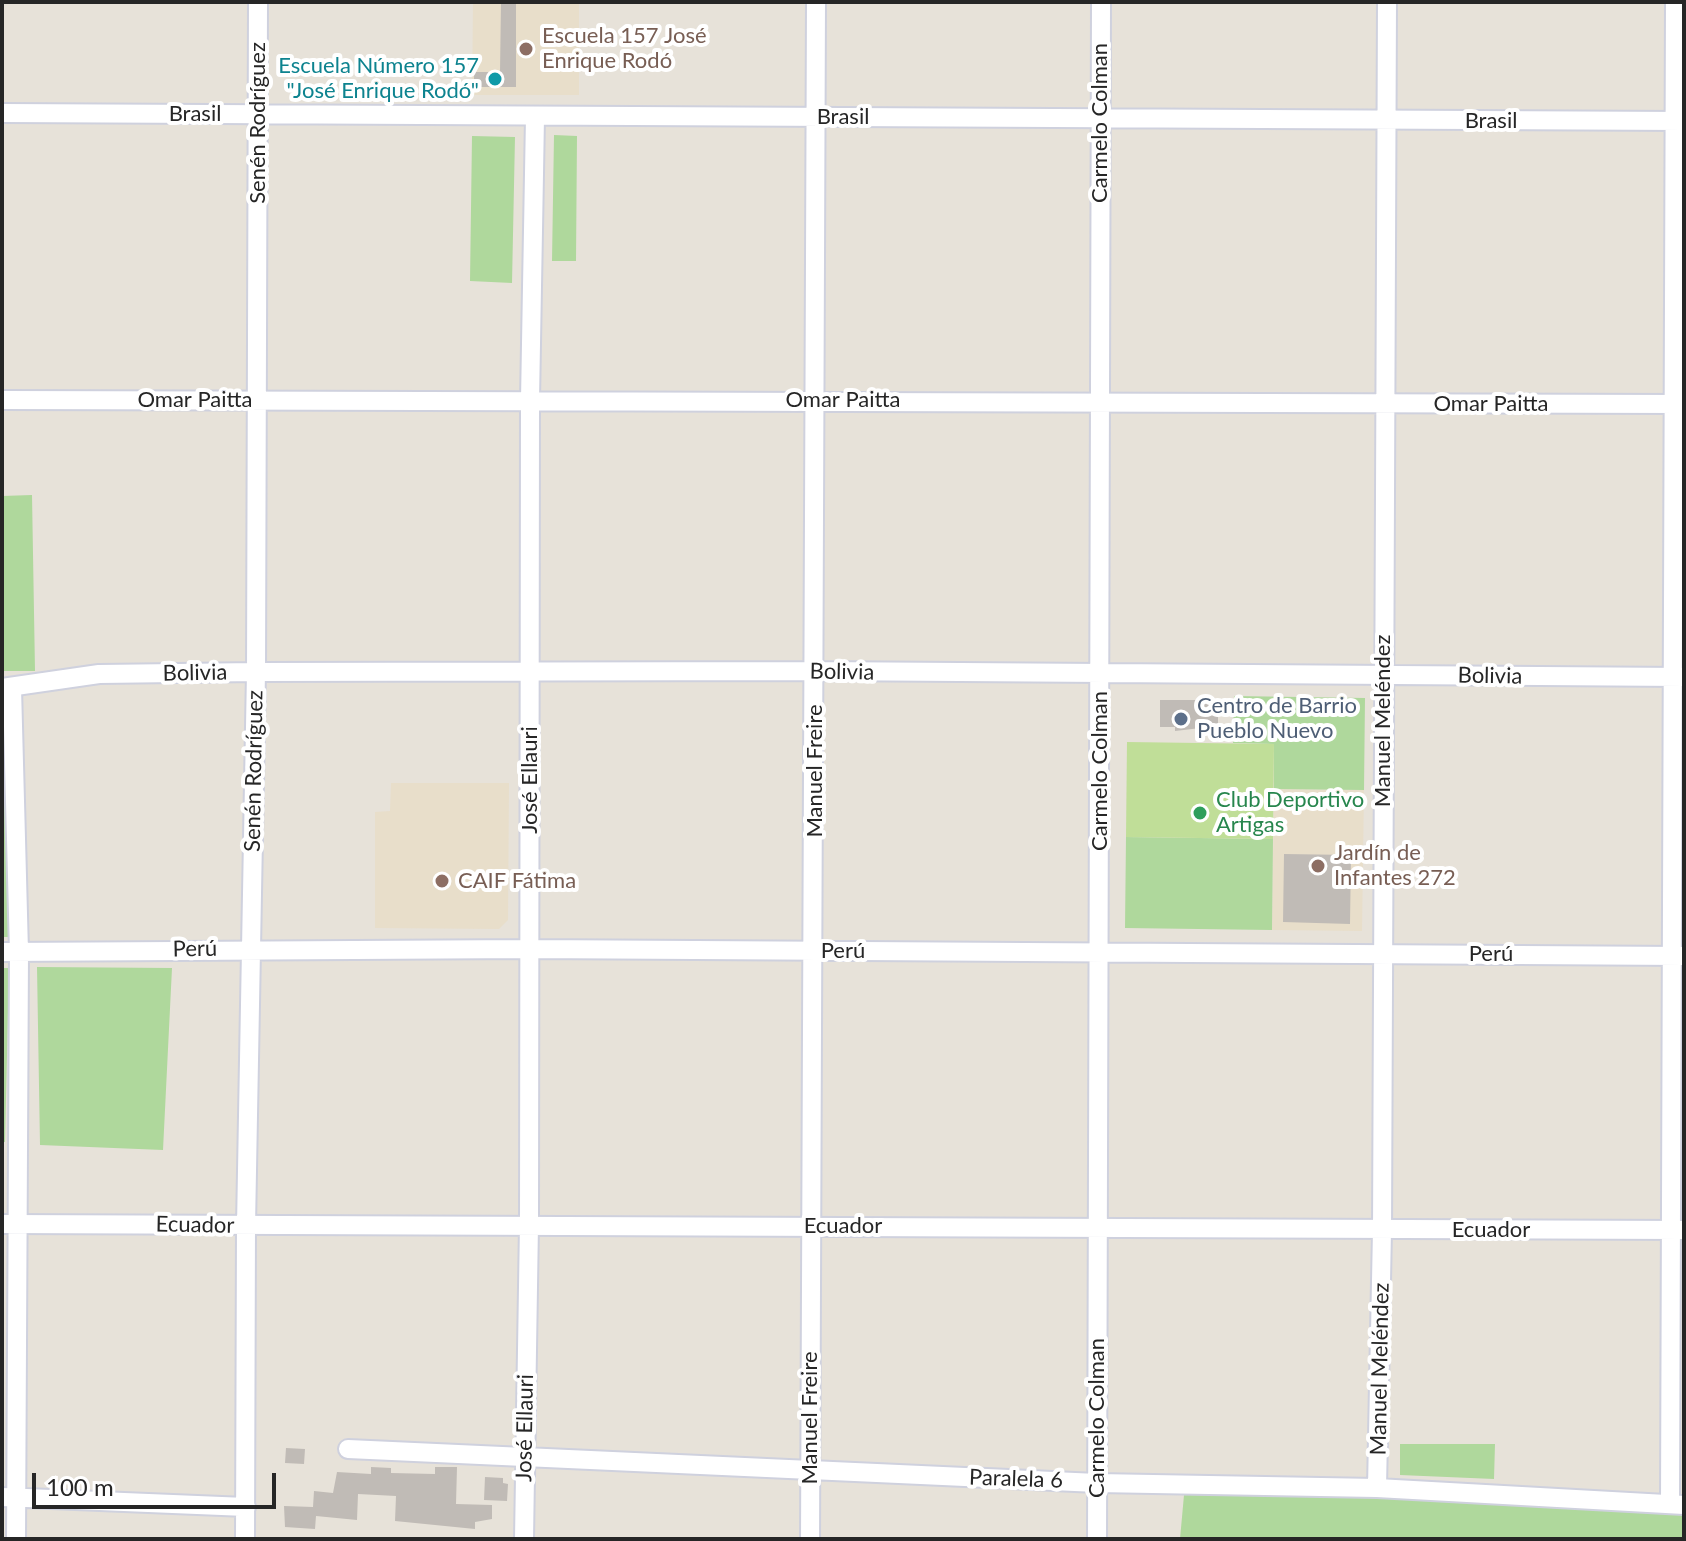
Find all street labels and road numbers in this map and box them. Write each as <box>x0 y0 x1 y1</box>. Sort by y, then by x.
street label: Senén Rodríguez <box>245 42 271 204</box>
street label: Carmelo Colman <box>1087 43 1113 203</box>
street label: Brasil <box>169 101 221 127</box>
street label: Brasil <box>817 104 869 130</box>
street label: Brasil <box>1465 108 1517 134</box>
street label: Omar Paitta <box>137 387 253 413</box>
street label: Omar Paitta <box>785 387 901 413</box>
street label: Omar Paitta <box>1433 391 1549 417</box>
street label: Manuel Meléndez <box>1370 635 1396 807</box>
street label: Bolivia <box>809 658 875 686</box>
street label: Bolivia <box>162 659 228 687</box>
street label: Bolivia <box>1457 662 1523 690</box>
street label: Senén Rodríguez <box>239 690 269 852</box>
street label: Carmelo Colman <box>1087 691 1113 851</box>
street label: Manuel Freire <box>802 704 828 838</box>
street label: José Ellauri <box>517 726 543 834</box>
street label: Perú <box>173 935 217 963</box>
street label: Perú <box>821 938 865 964</box>
street label: Perú <box>1469 941 1513 967</box>
street label: Ecuador <box>155 1211 235 1239</box>
street label: Ecuador <box>804 1213 882 1239</box>
street label: Ecuador <box>1452 1217 1530 1243</box>
street label: Manuel Meléndez <box>1365 1282 1395 1456</box>
street label: Carmelo Colman <box>1084 1338 1110 1498</box>
street label: Manuel Freire <box>797 1351 823 1485</box>
street label: José Ellauri <box>511 1374 539 1482</box>
street label: Paralela 6 <box>969 1464 1063 1494</box>

